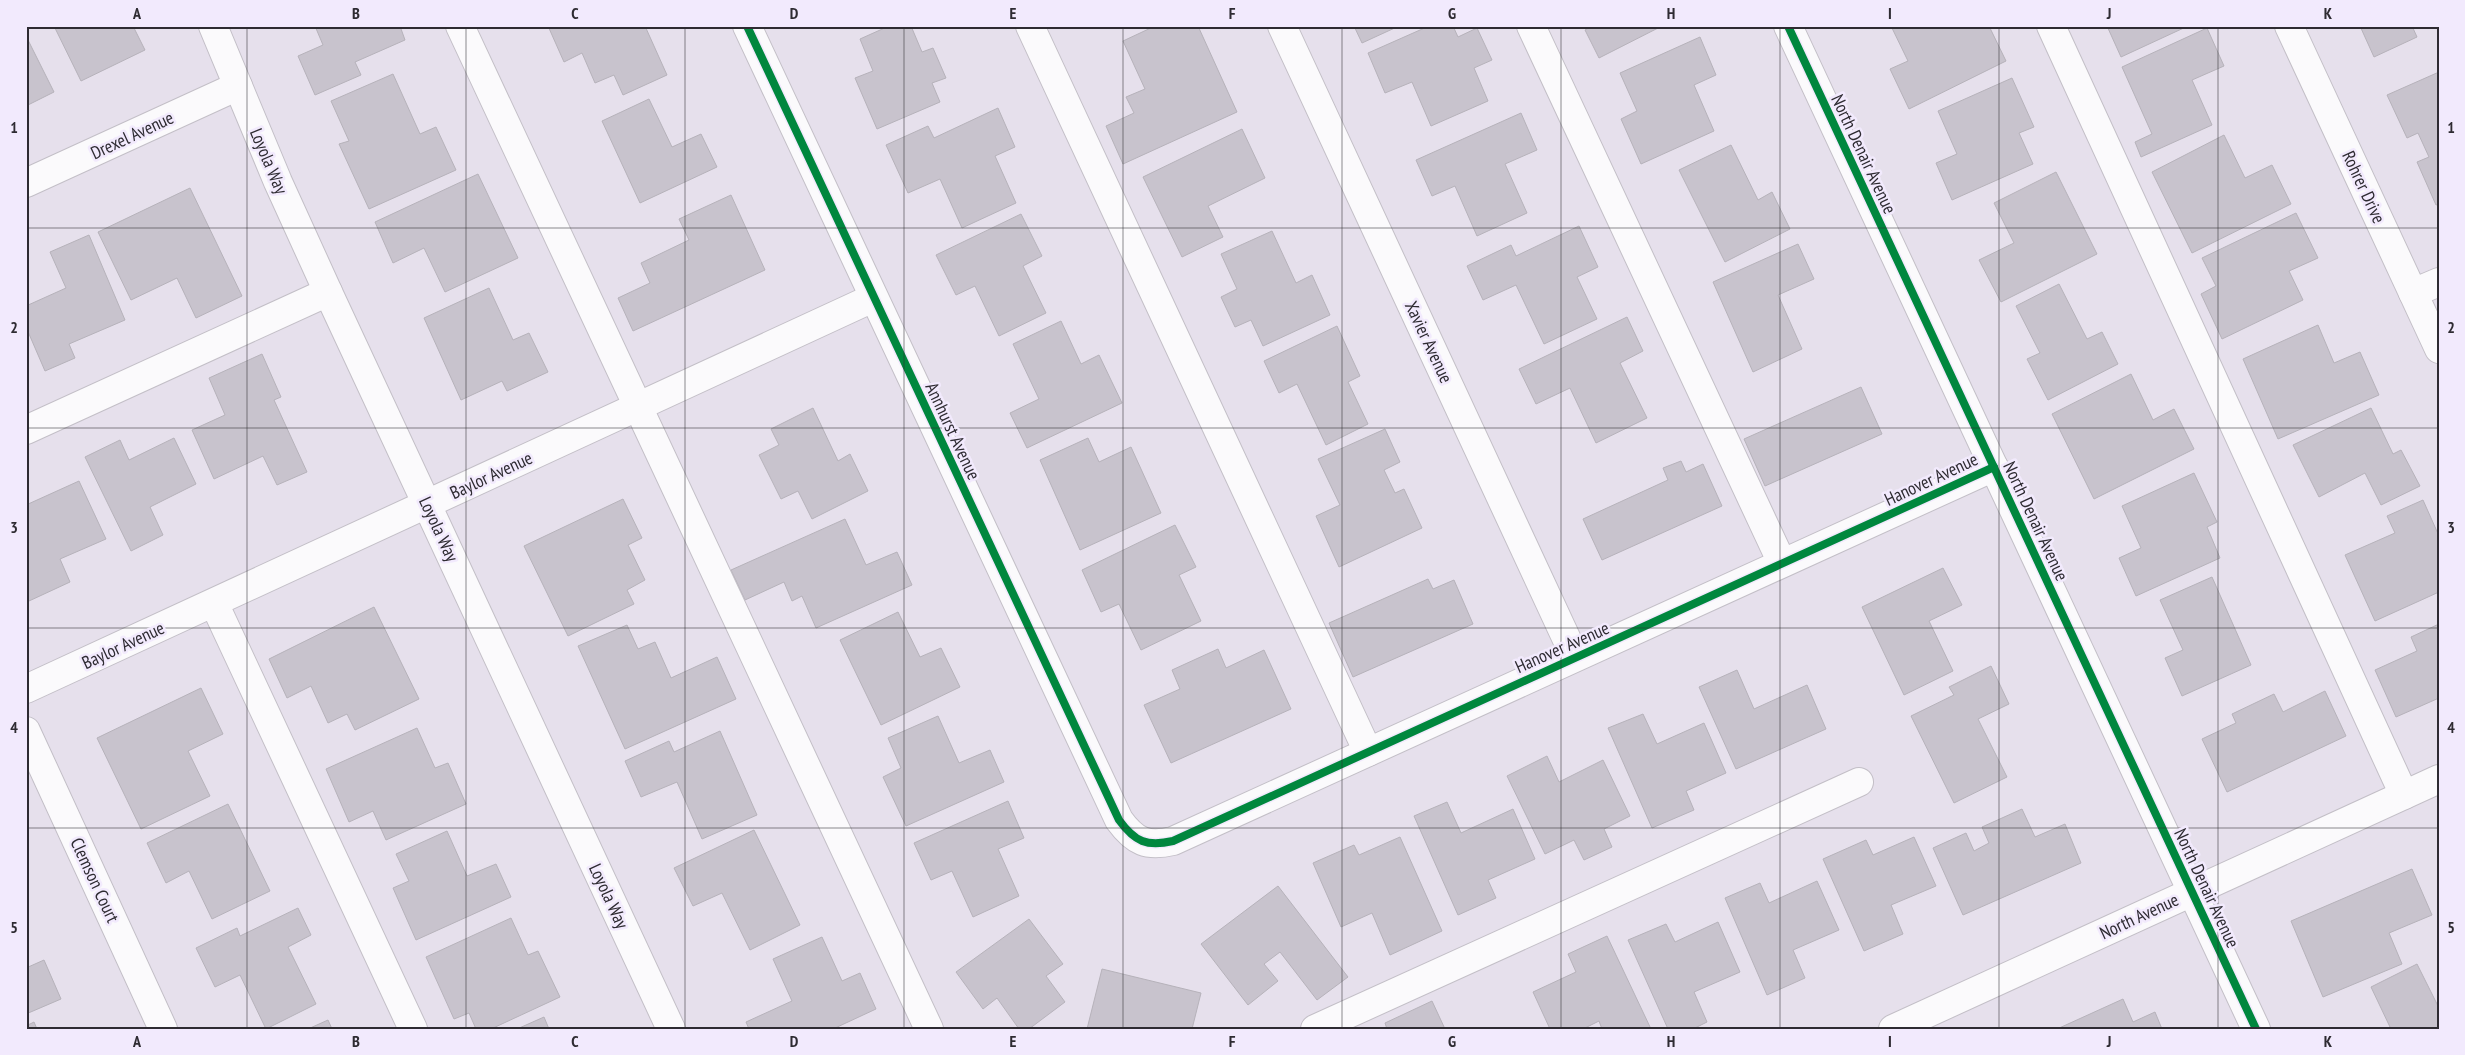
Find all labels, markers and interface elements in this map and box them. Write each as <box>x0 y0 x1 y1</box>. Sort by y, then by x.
text: A <box>132 3 142 23</box>
text: B <box>352 3 360 23</box>
text: C <box>571 3 579 23</box>
text: D <box>790 3 799 23</box>
text: E <box>1010 3 1017 23</box>
text: F <box>1229 3 1236 23</box>
text: G <box>1448 3 1456 23</box>
text: H <box>1667 3 1675 23</box>
text: I <box>1888 3 1892 23</box>
text: J <box>2106 3 2111 23</box>
text: K <box>2324 3 2333 23</box>
street label: North Denair Avenue <box>1826 91 1902 217</box>
street label: Drexel Avenue <box>87 106 177 164</box>
text: 1 <box>10 117 18 137</box>
text: 1 <box>2447 117 2455 137</box>
street label: Loyola Way <box>245 125 293 198</box>
street label: Rohrer Drive <box>2337 147 2391 227</box>
street label: Xavier Avenue <box>1400 297 1458 387</box>
text: 2 <box>10 317 18 337</box>
text: 2 <box>2447 317 2455 337</box>
street label: Annhurst Avenue <box>920 379 986 483</box>
street label: Baylor Avenue <box>446 446 536 504</box>
street label: Hanover Avenue <box>1881 447 1981 511</box>
street label: North Denair Avenue <box>1998 458 2074 584</box>
street label: Loyola Way <box>414 493 464 565</box>
text: 3 <box>10 517 18 537</box>
text: 3 <box>2447 517 2455 537</box>
street label: Baylor Avenue <box>78 616 168 674</box>
street label: Hanover Avenue <box>1511 616 1613 678</box>
text: 4 <box>10 717 18 737</box>
text: 4 <box>2447 717 2455 737</box>
street label: North Denair Avenue <box>2169 825 2245 951</box>
street label: Clemson Court <box>65 834 125 926</box>
street label: Loyola Way <box>584 860 634 932</box>
street label: North Avenue <box>2096 888 2182 944</box>
text: 5 <box>10 917 18 937</box>
text: 5 <box>2447 917 2455 937</box>
text: A <box>132 1031 142 1051</box>
text: B <box>352 1031 360 1051</box>
text: C <box>571 1031 579 1051</box>
text: D <box>790 1031 799 1051</box>
text: E <box>1010 1031 1017 1051</box>
text: F <box>1229 1031 1236 1051</box>
text: G <box>1448 1031 1456 1051</box>
text: H <box>1667 1031 1675 1051</box>
text: I <box>1888 1031 1892 1051</box>
text: J <box>2106 1031 2111 1051</box>
text: K <box>2324 1031 2333 1051</box>

